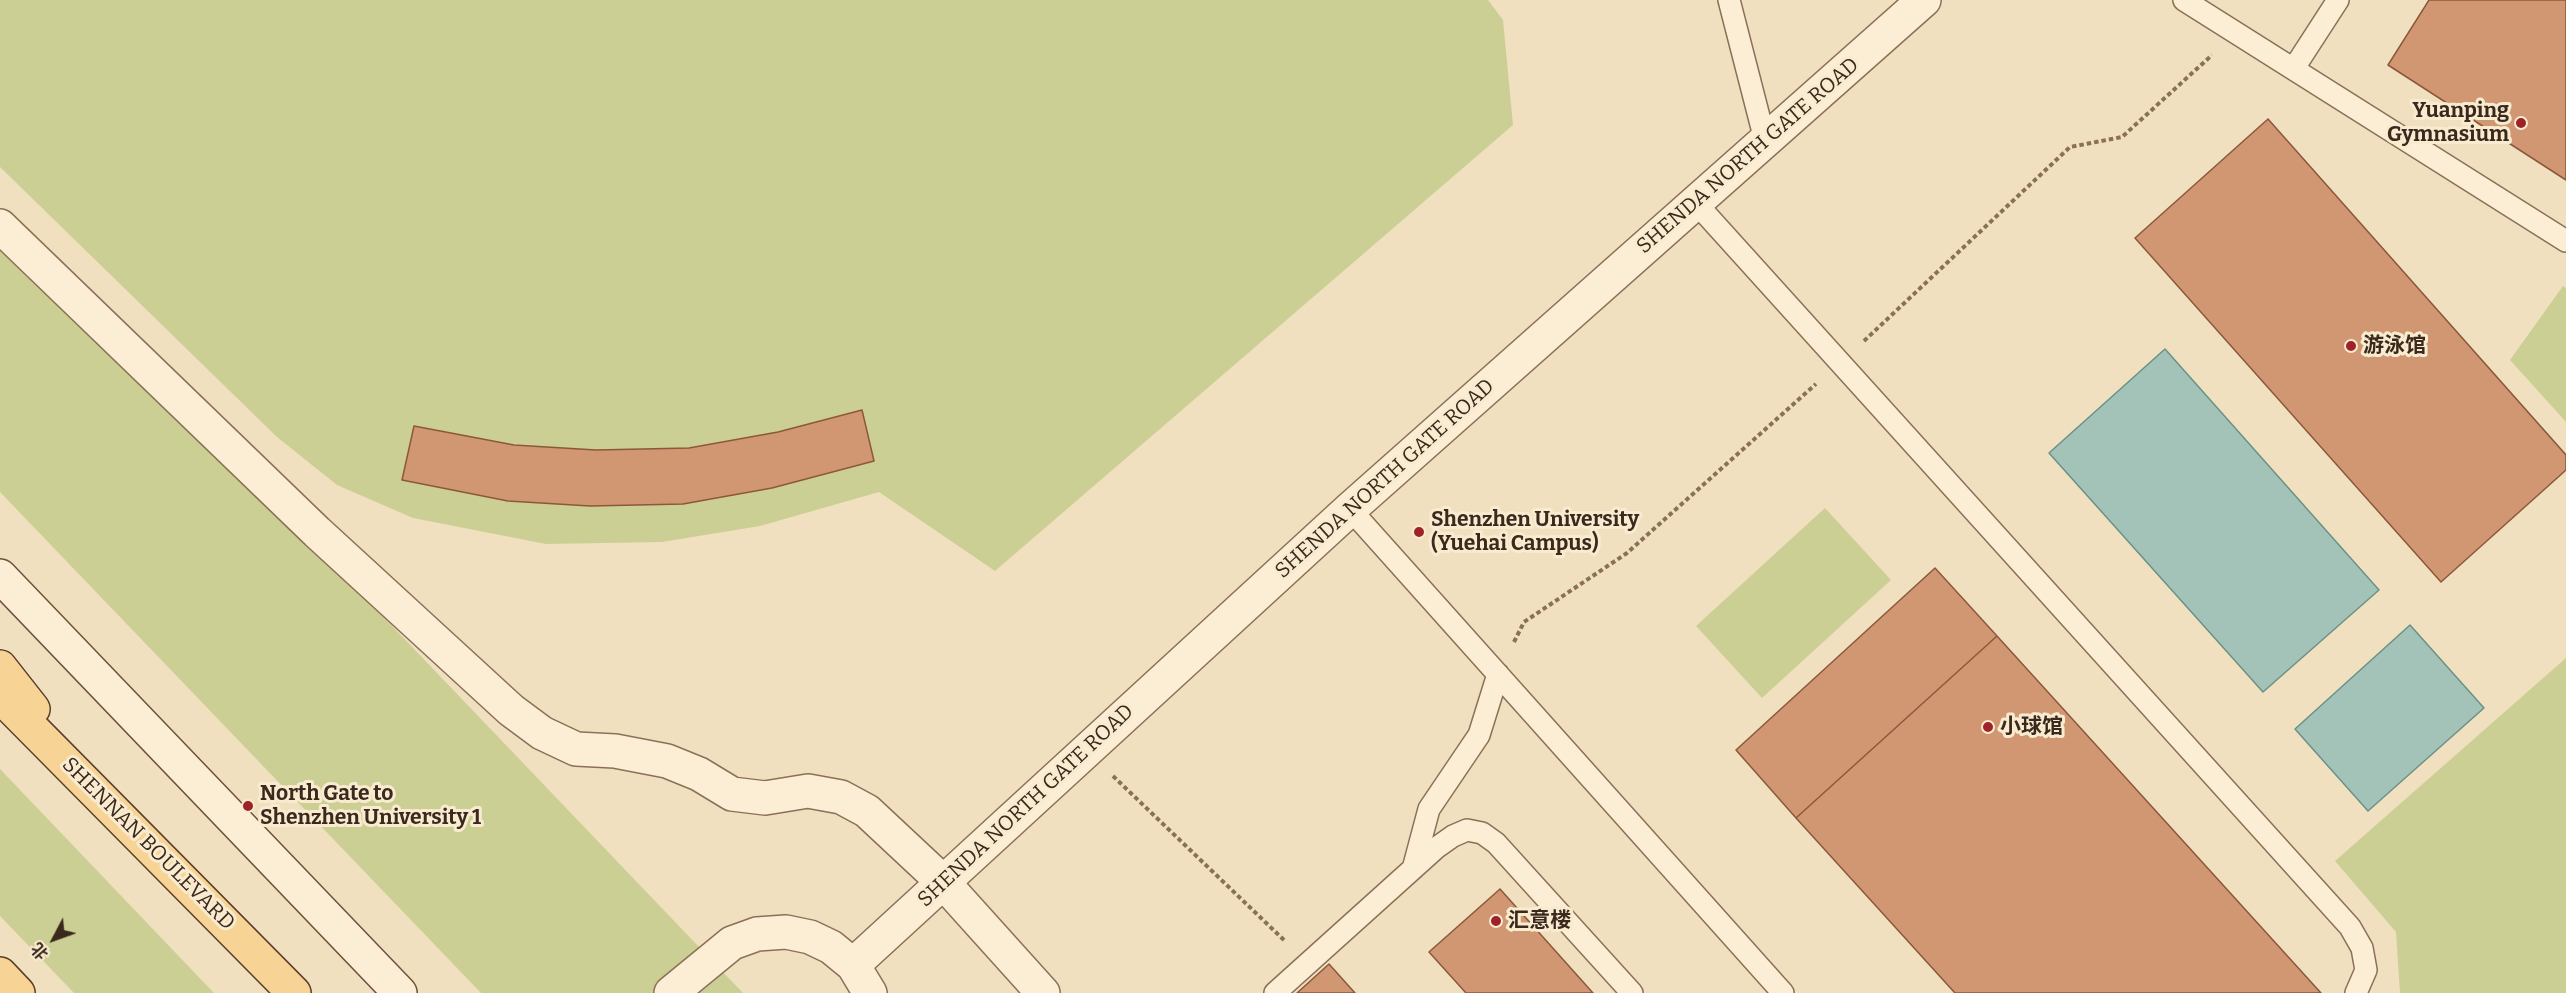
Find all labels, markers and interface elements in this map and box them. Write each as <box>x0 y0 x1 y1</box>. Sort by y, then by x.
street label: SHENDA NORTH GATE ROAD <box>1632 53 1864 259</box>
place label: Yuanping Gymnasium <box>2387 98 2509 148</box>
marker: Yuanping Gymnasium <box>2514 116 2528 130</box>
place label: 游泳馆 <box>2363 333 2426 359</box>
marker: 游泳馆 <box>2344 339 2358 353</box>
street label: SHENDA NORTH GATE ROAD <box>1270 374 1500 584</box>
place label: Shenzhen University (Yuehai Campus) <box>1431 507 1639 557</box>
marker: Shenzhen University (Yuehai Campus) <box>1412 525 1426 539</box>
street label: SHENDA NORTH GATE ROAD <box>913 699 1139 913</box>
place label: 小球馆 <box>2000 714 2063 740</box>
marker: 小球馆 <box>1981 720 1995 734</box>
street label: SHENNAN BOULEVARD <box>56 752 240 936</box>
place label: North Gate to Shenzhen University 1 <box>260 781 481 831</box>
marker: North Gate to Shenzhen University 1 <box>241 799 255 813</box>
place label: 汇意楼 <box>1508 908 1571 934</box>
north arrow <box>24 909 84 969</box>
marker: 汇意楼 <box>1489 914 1503 928</box>
text: 北 <box>28 939 52 963</box>

